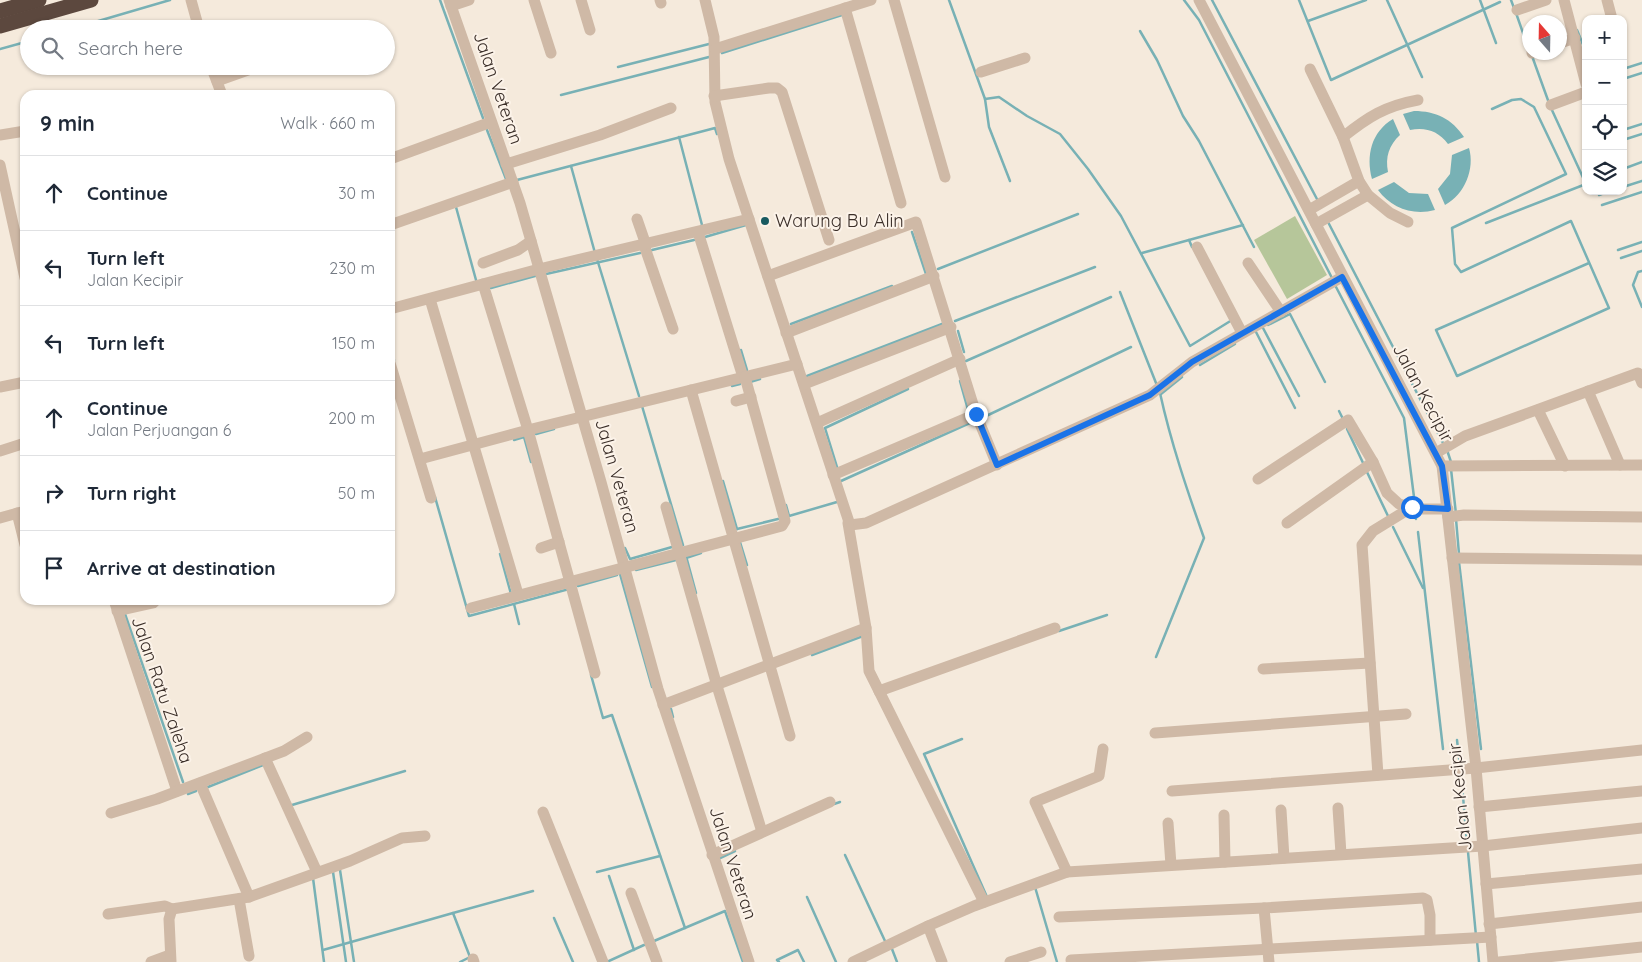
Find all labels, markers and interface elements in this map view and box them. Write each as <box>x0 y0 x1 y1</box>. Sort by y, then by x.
north arrow <box>1522 15 1567 60</box>
map controls <box>1582 15 1627 195</box>
button: + <box>1582 15 1627 60</box>
search box <box>20 20 395 75</box>
street label: Jalan Veteran <box>468 29 528 147</box>
icon: search <box>38 34 66 62</box>
text: Search here <box>78 36 183 60</box>
button: − <box>1582 60 1627 105</box>
button: locate <box>1582 105 1627 150</box>
text: 9 min <box>40 110 95 136</box>
text: Walk · 660 m <box>280 113 375 133</box>
button: layers <box>1582 150 1627 195</box>
icon: ahead <box>40 179 68 207</box>
text: Continue <box>87 181 168 205</box>
text: 30 m <box>338 183 375 203</box>
place label: Warung Bu Alin <box>775 209 904 232</box>
marker: Warung Bu Alin <box>759 215 771 227</box>
text: Turn left <box>87 246 165 270</box>
icon: left <box>40 254 68 282</box>
text: 230 m <box>329 258 375 278</box>
text: Jalan Kecipir <box>87 270 183 290</box>
icon: left <box>40 329 68 357</box>
text: Turn left <box>87 331 165 355</box>
text: 150 m <box>332 333 375 353</box>
street label: Jalan Kecipir <box>1388 340 1459 446</box>
text: Continue <box>87 396 168 420</box>
route end <box>965 403 988 426</box>
icon: ahead <box>40 404 68 432</box>
text: 200 m <box>328 408 375 428</box>
street label: Jalan Veteran <box>590 416 645 536</box>
text: Jalan Perjuangan 6 <box>87 420 231 440</box>
icon: right <box>40 479 68 507</box>
text: Turn right <box>87 481 176 505</box>
text: 50 m <box>338 483 375 503</box>
route start <box>1401 496 1424 519</box>
icon: arrive <box>40 554 68 582</box>
text: Arrive at destination <box>87 556 276 580</box>
street label: Jalan Ratu Zaleha <box>127 613 198 766</box>
street label: Jalan Kecipir <box>1442 742 1477 852</box>
street label: Jalan Veteran <box>704 803 763 922</box>

